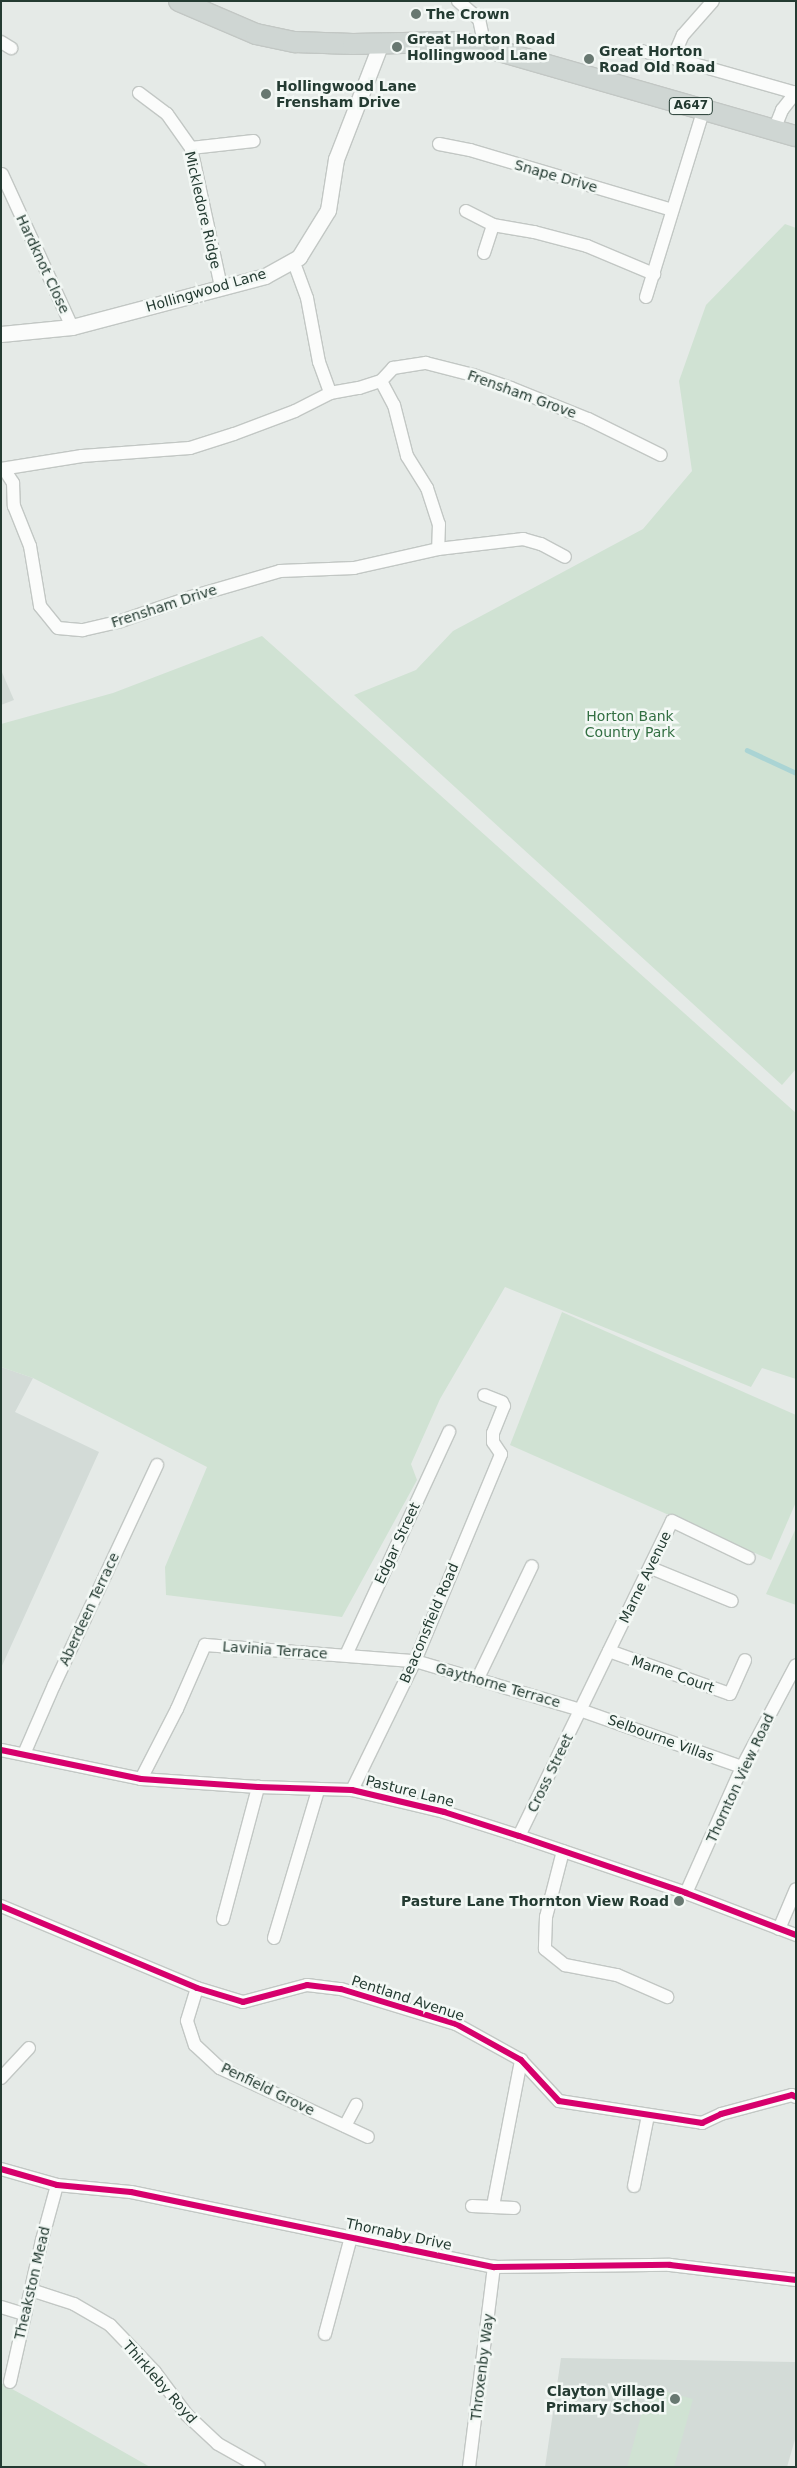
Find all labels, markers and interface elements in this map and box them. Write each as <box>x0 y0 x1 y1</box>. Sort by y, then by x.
place label: The Crown <box>426 6 510 22</box>
marker: The Crown <box>410 8 422 20</box>
place label: Great Horton Road Hollingwood Lane <box>407 31 555 64</box>
marker: Great Horton Road Hollingwood Lane <box>391 41 403 53</box>
place label: Great Horton Road Old Road <box>599 43 715 75</box>
marker: Great Horton Road Old Road <box>583 53 595 65</box>
place label: Hollingwood Lane Frensham Drive <box>276 78 417 110</box>
marker: Hollingwood Lane Frensham Drive <box>260 88 272 100</box>
road number: A647 <box>668 96 714 115</box>
street label: Mickledore Ridge <box>181 150 225 270</box>
street label: Snape Drive <box>513 156 599 196</box>
street label: Hardknot Close <box>13 212 73 316</box>
street label: Hollingwood Lane <box>144 265 268 315</box>
street label: Frensham Grove <box>465 367 579 421</box>
street label: Frensham Drive <box>109 581 219 631</box>
park label: Horton Bank Country Park <box>585 708 675 740</box>
street label: Edgar Street <box>371 1500 423 1586</box>
street label: Marne Avenue <box>616 1528 674 1626</box>
street label: Aberdeen Terrace <box>55 1550 123 1668</box>
street label: Beaconsfield Road <box>396 1560 462 1686</box>
street label: Lavinia Terrace <box>222 1638 328 1662</box>
street label: Marne Court <box>629 1652 717 1696</box>
street label: Gaythorne Terrace <box>434 1659 562 1711</box>
street label: Selbourne Villas <box>606 1711 716 1765</box>
street label: Thornton View Road <box>703 1711 777 1845</box>
street label: Cross Street <box>524 1731 576 1815</box>
street label: Pasture Lane <box>364 1772 456 1810</box>
place label: Pasture Lane Thornton View Road <box>401 1893 669 1909</box>
marker: Pasture Lane Thornton View Road <box>673 1895 685 1907</box>
street label: Pentland Avenue <box>349 1972 467 2024</box>
street label: Penfield Grove <box>219 2059 317 2119</box>
street label: Thornaby Drive <box>344 2215 454 2253</box>
street label: Theakston Mead <box>11 2225 53 2341</box>
street label: Throxenby Way <box>467 2312 497 2422</box>
street label: Thirkleby Royd <box>119 2337 201 2427</box>
place label: Clayton Village Primary School <box>546 2383 665 2416</box>
marker: Clayton Village Primary School <box>669 2393 681 2405</box>

